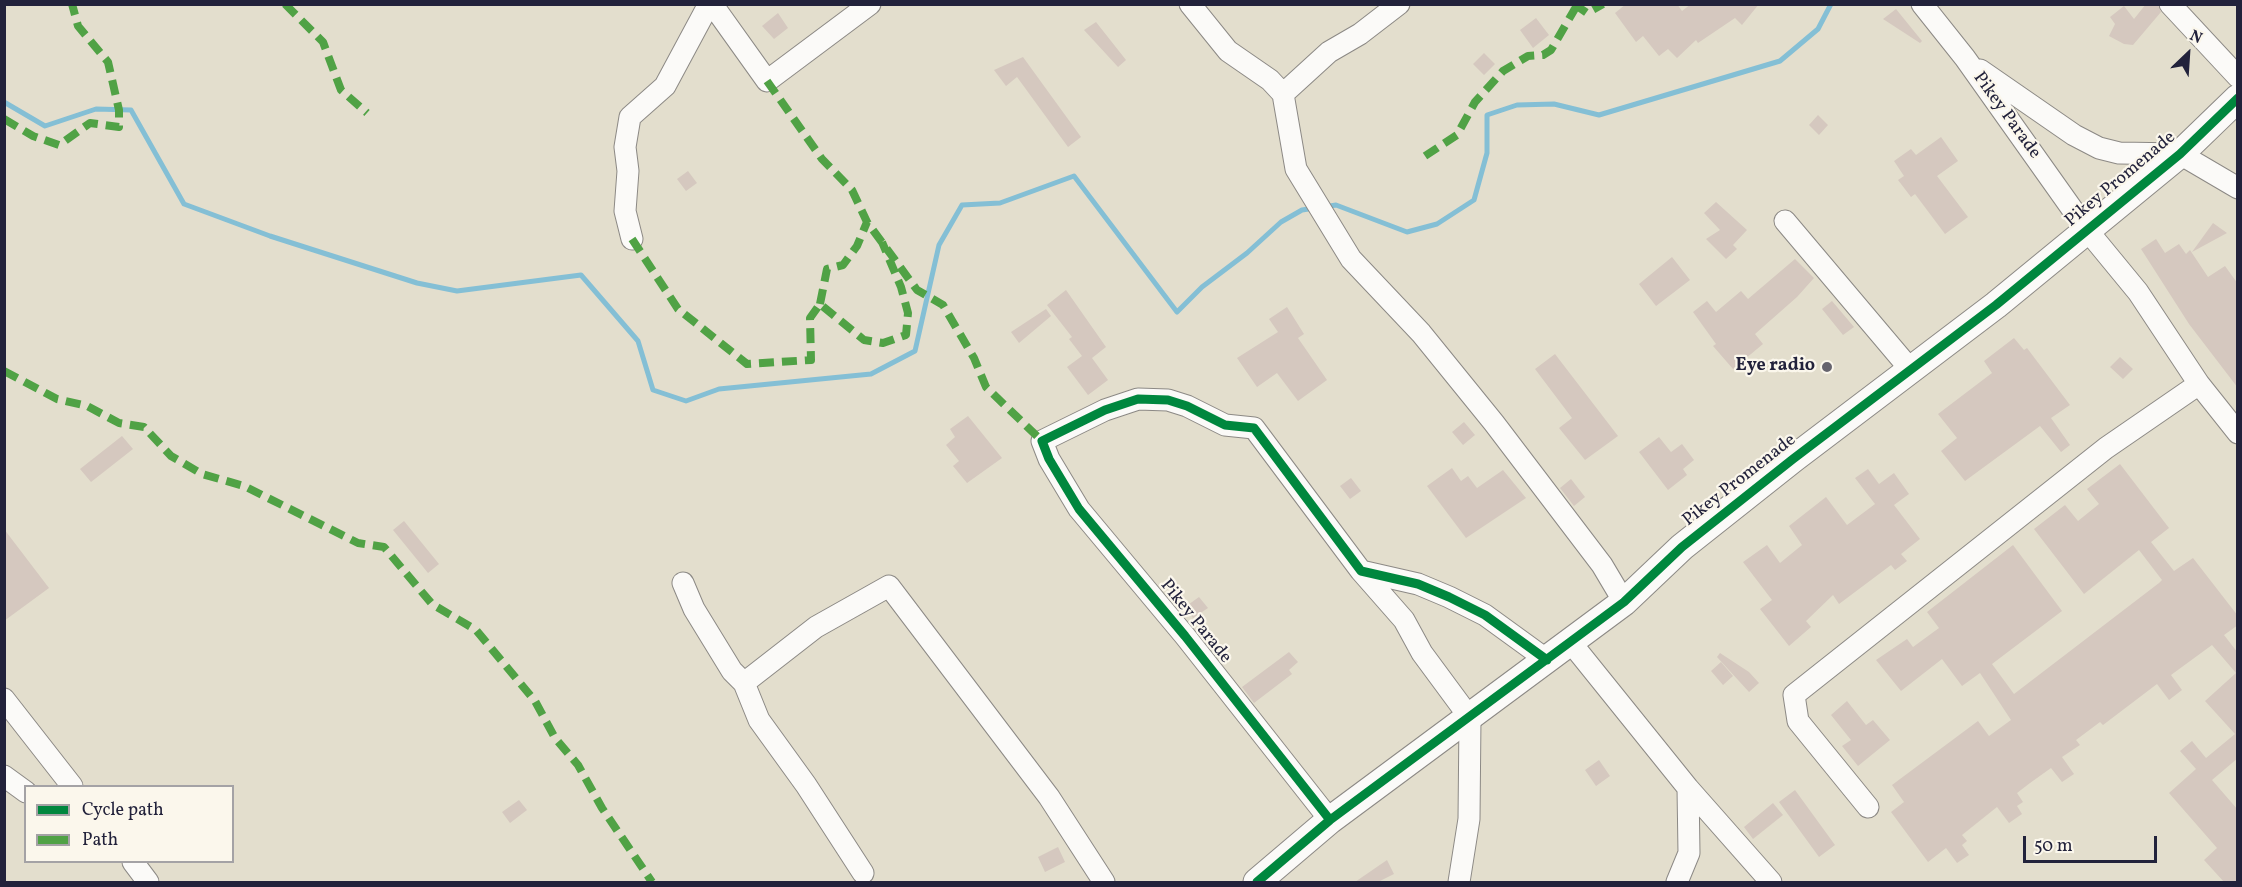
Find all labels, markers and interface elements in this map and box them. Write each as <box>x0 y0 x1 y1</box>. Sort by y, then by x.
north arrow <box>2158 24 2218 84</box>
text: N <box>2186 25 2206 50</box>
street label: Pikey Parade <box>1967 69 2045 163</box>
street label: Pikey Promenade <box>2061 128 2181 232</box>
place label: Eye radio <box>1735 356 1815 378</box>
marker: Eye radio <box>1820 360 1834 374</box>
street label: Pikey Promenade <box>1679 430 1801 532</box>
street label: Pikey Parade <box>1155 576 1235 668</box>
legend <box>24 785 234 863</box>
text: Cycle path <box>82 798 164 823</box>
scale bar <box>2026 824 2160 862</box>
text: Path <box>82 828 118 853</box>
text: 50 m <box>2034 834 2073 859</box>

